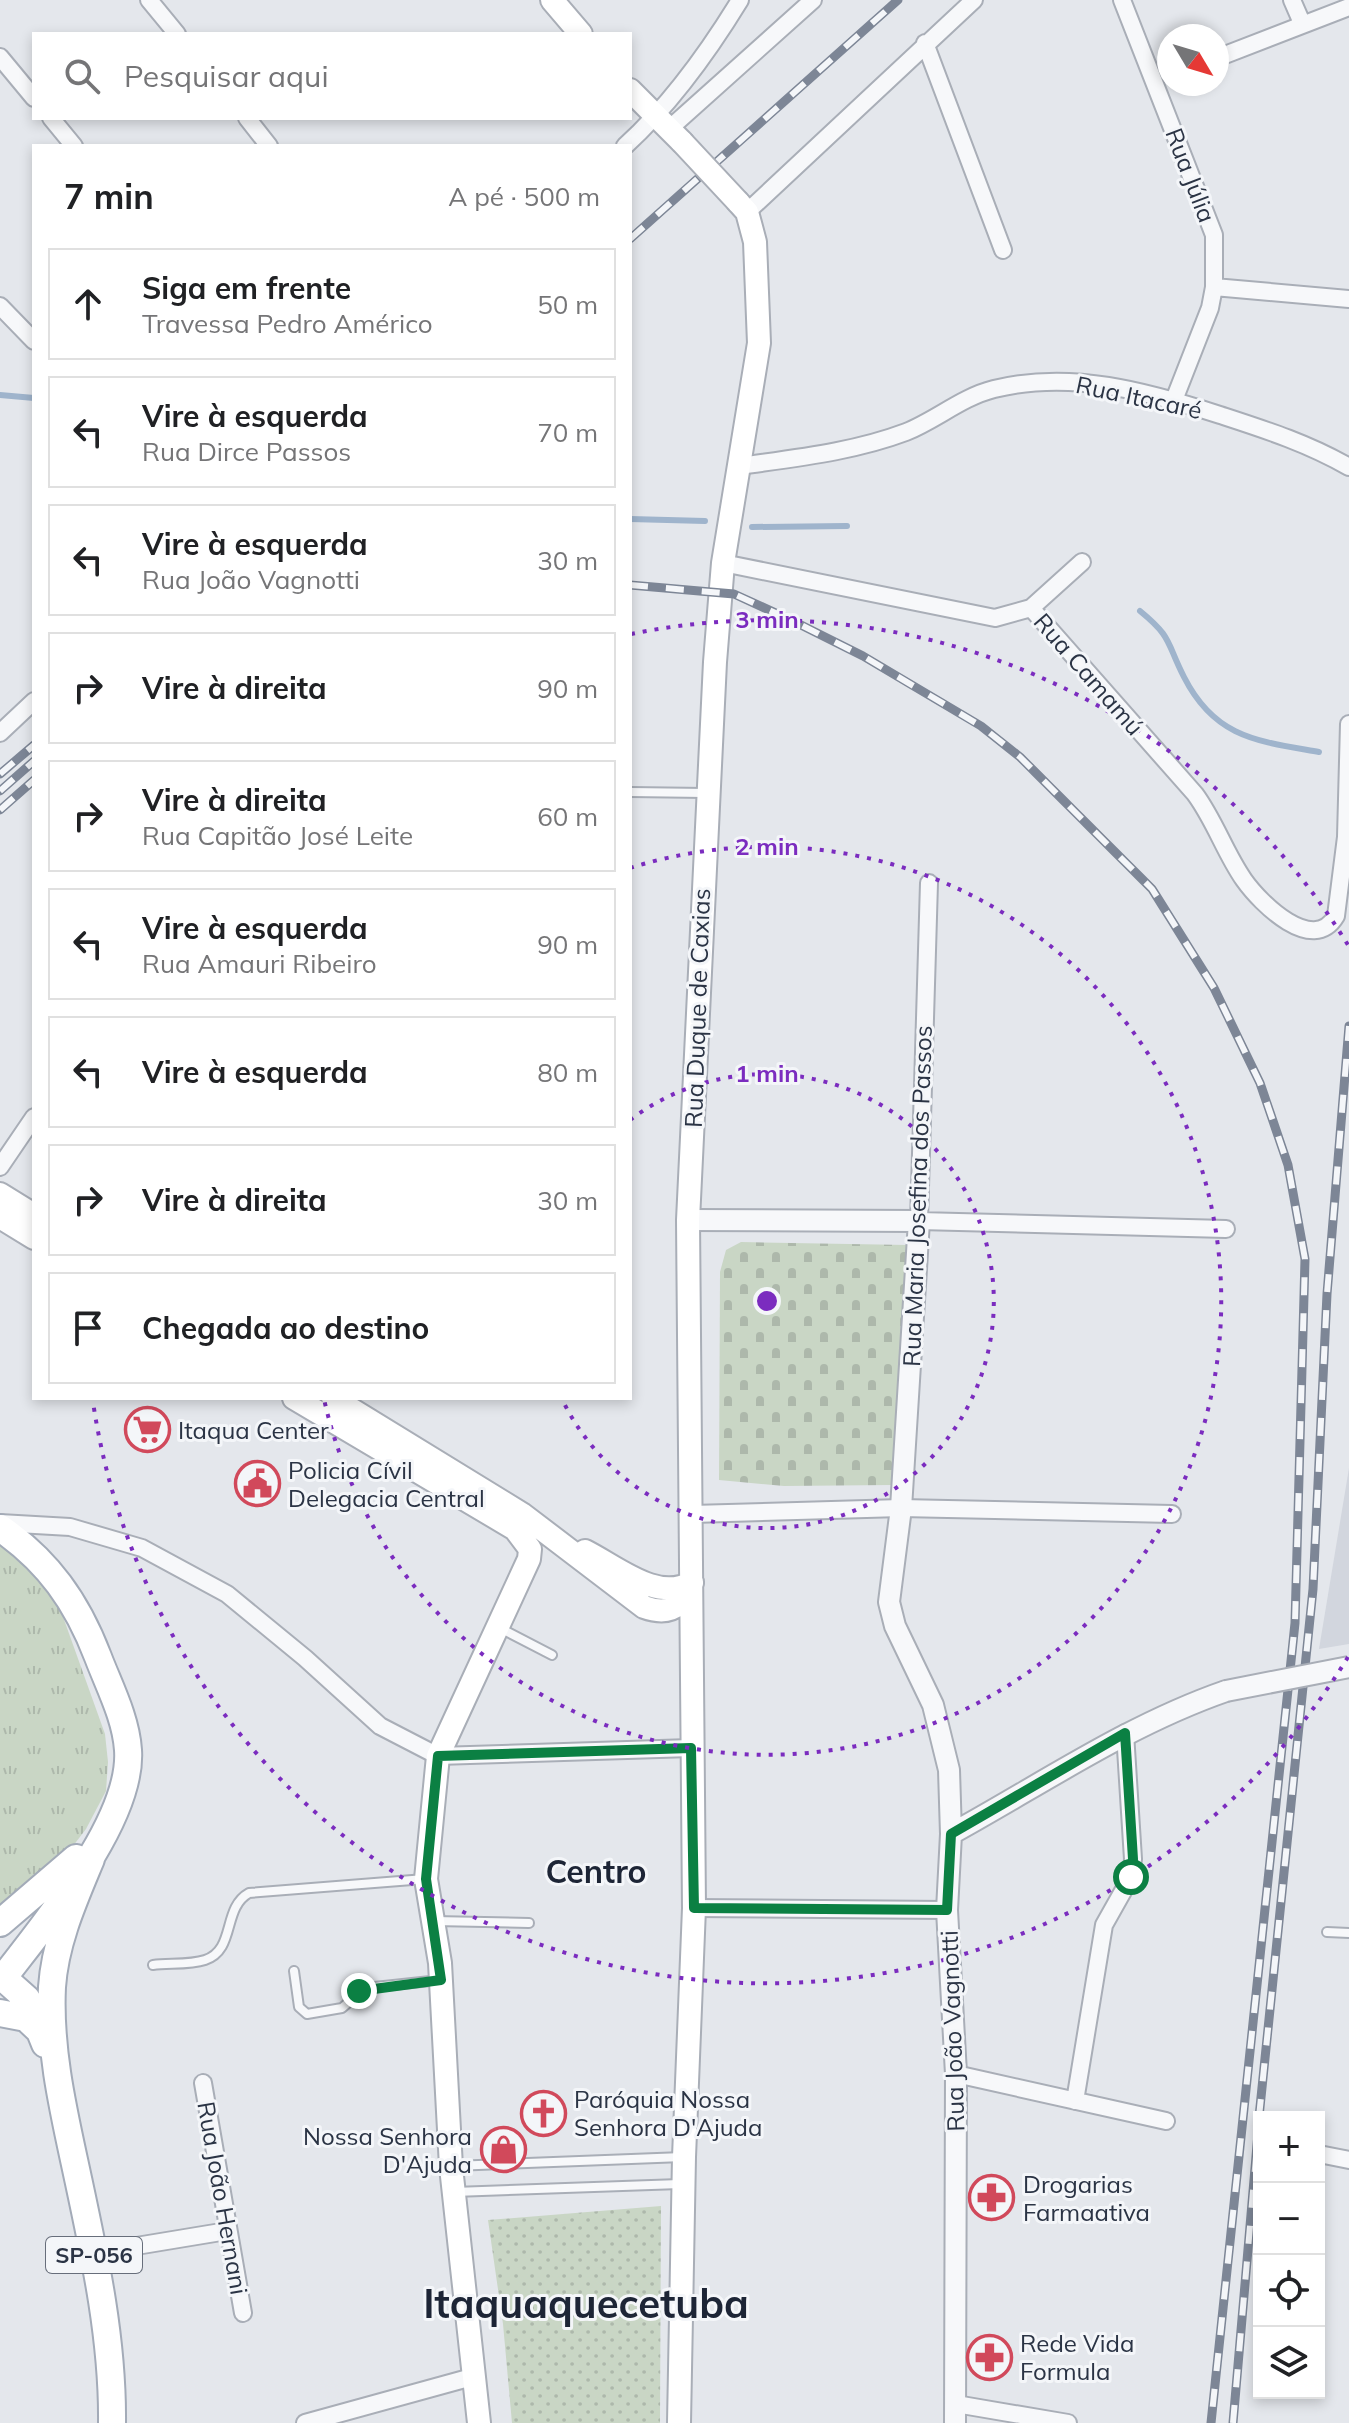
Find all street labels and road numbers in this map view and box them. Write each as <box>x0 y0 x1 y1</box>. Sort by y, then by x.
street label: Rua Júlia <box>1159 124 1223 226</box>
street label: Rua Itacaré <box>1073 369 1205 425</box>
street label: Rua Camamú <box>1028 607 1150 741</box>
street label: Rua Duque de Caxias <box>678 888 716 1128</box>
street label: Rua Maria Josefina dos Passos <box>896 1025 938 1367</box>
street label: Rua João Vagnotti <box>933 1930 971 2132</box>
street label: Rua João Hernani <box>191 2099 255 2297</box>
road number: SP-056 <box>46 2237 142 2273</box>

